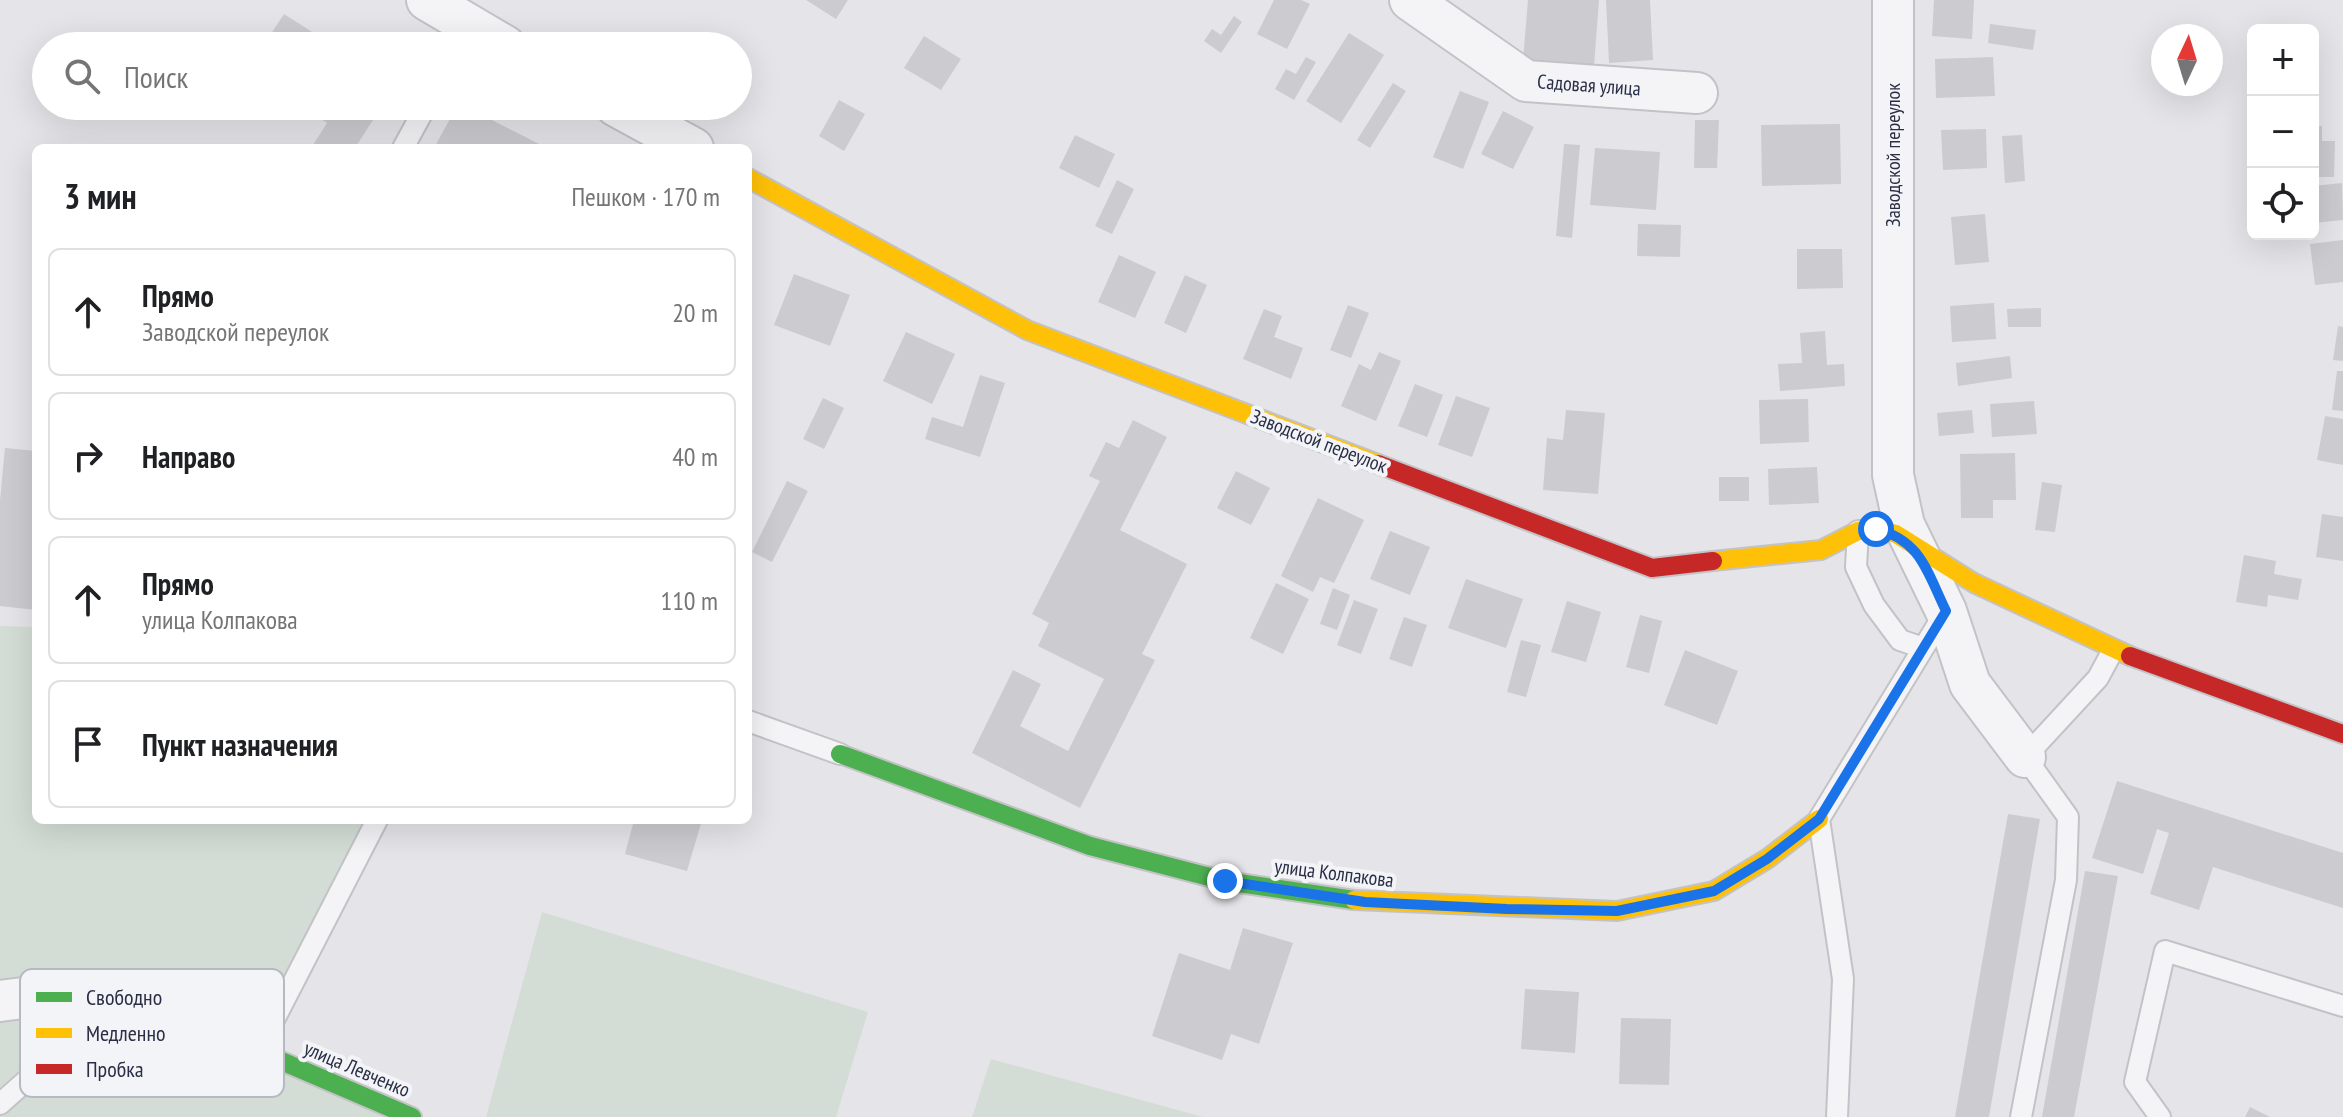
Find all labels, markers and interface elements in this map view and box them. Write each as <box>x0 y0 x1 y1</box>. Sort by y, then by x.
north arrow <box>2151 24 2223 96</box>
map controls <box>2247 24 2319 240</box>
button: + <box>2247 24 2319 96</box>
search box <box>32 32 752 120</box>
icon: search <box>60 54 104 98</box>
text: Поиск <box>124 57 188 96</box>
street label: Садовая улица <box>1536 68 1642 102</box>
street label: Заводской переулок <box>1880 83 1906 227</box>
button: − <box>2247 96 2319 168</box>
button: locate <box>2247 168 2319 240</box>
text: 3 мин <box>64 174 137 218</box>
text: Пешком · 170 m <box>571 180 720 213</box>
text: Прямо <box>142 276 214 315</box>
icon: ahead <box>66 290 110 334</box>
text: 20 m <box>672 296 718 329</box>
text: Заводской переулок <box>142 315 329 348</box>
street label: Заводской переулок <box>1247 403 1391 479</box>
icon: right <box>66 434 110 478</box>
text: Направо <box>142 437 235 476</box>
text: 40 m <box>672 440 718 473</box>
route start <box>1858 511 1894 547</box>
text: Прямо <box>142 564 214 603</box>
icon: ahead <box>66 578 110 622</box>
text: 110 m <box>660 584 718 617</box>
text: улица Колпакова <box>142 603 298 636</box>
icon: arrive <box>66 722 110 766</box>
text: Пункт назначения <box>142 725 338 764</box>
street label: улица Колпакова <box>1273 853 1395 893</box>
route end <box>1207 863 1243 899</box>
legend <box>20 969 284 1097</box>
text: Свободно <box>86 983 162 1011</box>
text: Медленно <box>86 1019 165 1047</box>
street label: улица Левченко <box>300 1035 414 1103</box>
text: Пробка <box>86 1055 143 1083</box>

